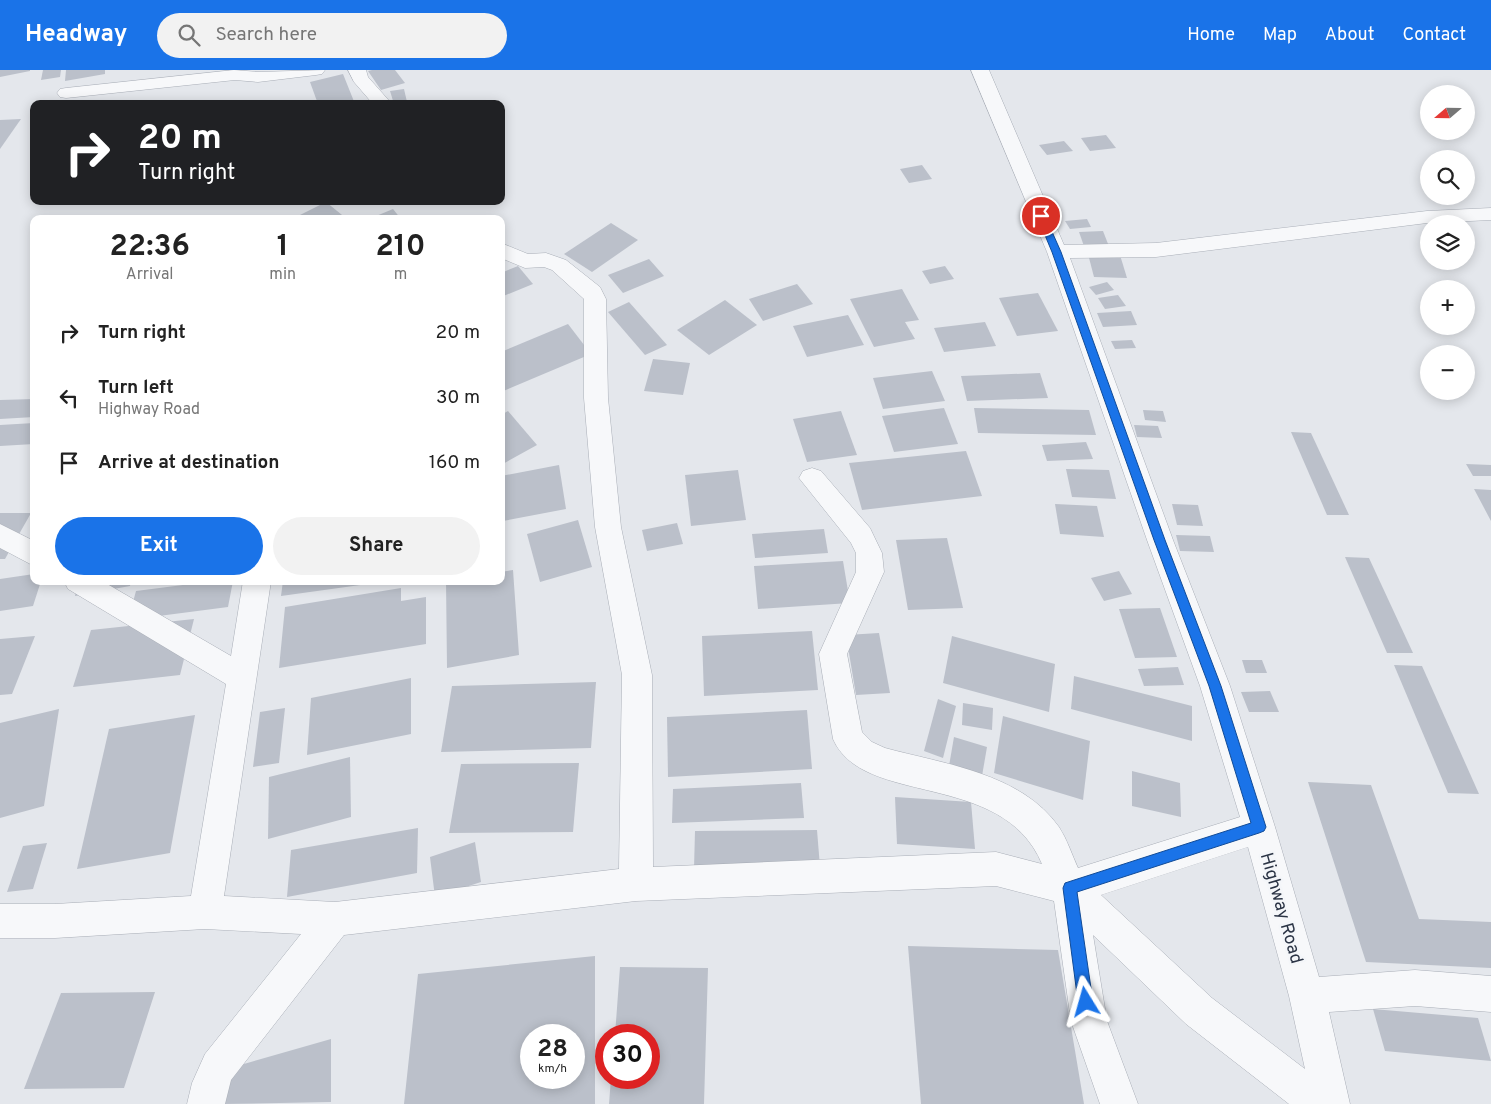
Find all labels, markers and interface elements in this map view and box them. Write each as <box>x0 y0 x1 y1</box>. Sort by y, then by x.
search box <box>157 13 507 58</box>
text: Headway <box>25 20 127 50</box>
icon: search <box>175 21 203 49</box>
text: Search here <box>215 23 317 47</box>
text: Home <box>1187 24 1235 47</box>
text: Map <box>1263 24 1297 47</box>
text: About <box>1325 24 1374 47</box>
text: Contact <box>1402 24 1466 47</box>
north arrow <box>1420 85 1475 140</box>
map controls <box>1420 85 1475 400</box>
text: 20 m <box>138 117 222 161</box>
icon: right <box>55 120 120 185</box>
button: search <box>1420 150 1475 205</box>
text: Turn right <box>138 160 235 187</box>
pin <box>1020 195 1062 237</box>
icon: arrive <box>1027 202 1055 230</box>
button: layers <box>1420 215 1475 270</box>
text: 22:36 <box>109 229 190 266</box>
text: 1 <box>277 229 289 266</box>
text: 210 <box>375 229 426 266</box>
text: Arrival <box>126 265 174 285</box>
text: min <box>269 265 296 285</box>
text: m <box>394 265 407 285</box>
button: + <box>1420 280 1475 335</box>
icon: right <box>55 319 83 347</box>
text: Turn right <box>98 321 186 345</box>
text: 20 m <box>436 321 480 345</box>
button: − <box>1420 345 1475 400</box>
text: Turn left <box>98 376 174 400</box>
icon: left <box>55 384 83 412</box>
text: 30 m <box>436 386 480 410</box>
text: Highway Road <box>98 400 200 420</box>
icon: arrive <box>55 449 83 477</box>
text: Arrive at destination <box>98 451 279 475</box>
text: 160 m <box>429 451 480 475</box>
button: Exit <box>55 517 263 575</box>
button: Share <box>273 517 480 575</box>
street label: Highway Road <box>1254 850 1307 967</box>
position arrow <box>1059 975 1111 1027</box>
speed limit sign: 30 <box>595 1024 660 1089</box>
text: 28 <box>537 1034 568 1066</box>
text: km/h <box>538 1061 567 1077</box>

